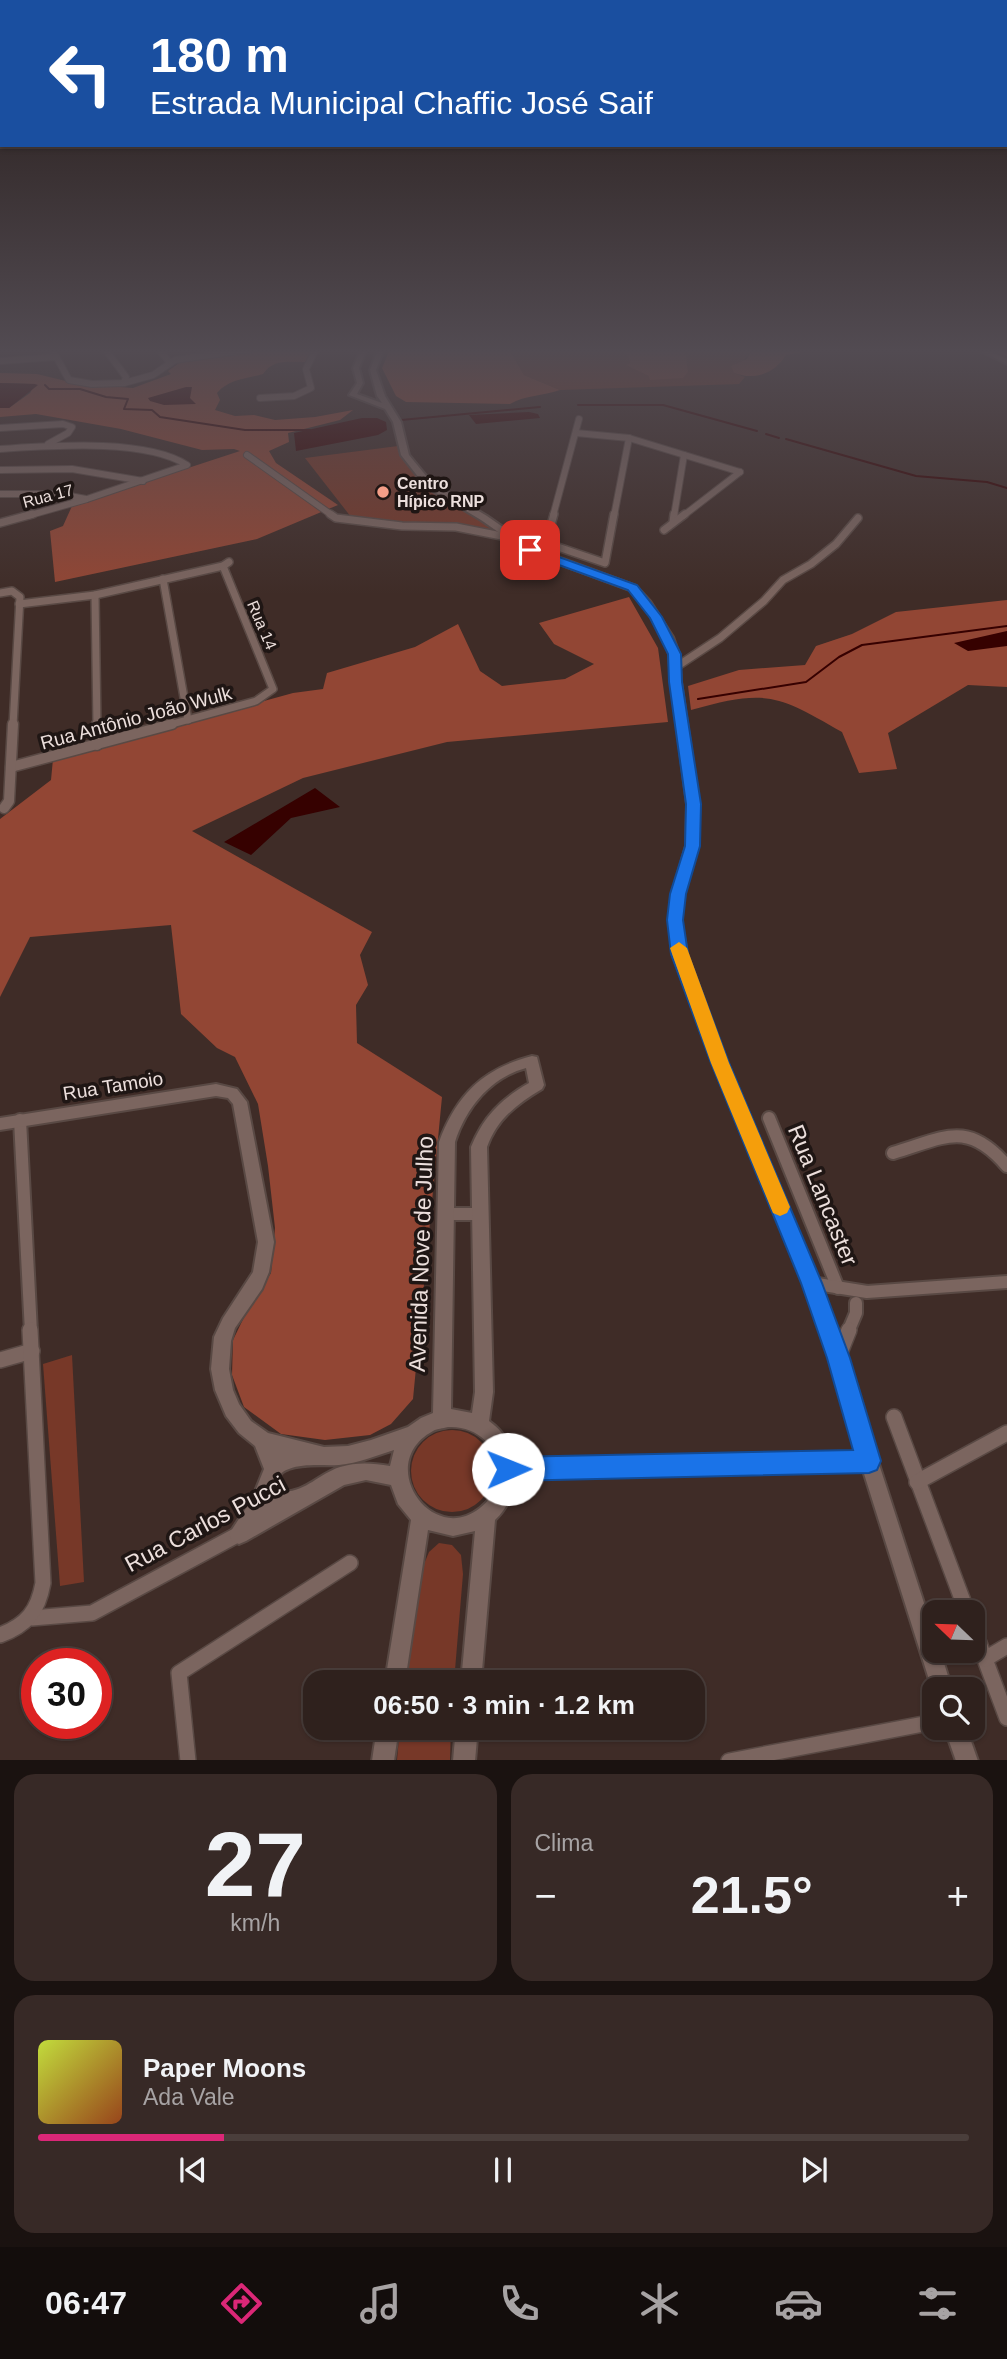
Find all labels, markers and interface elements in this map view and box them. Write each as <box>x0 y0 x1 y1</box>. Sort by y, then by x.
icon: left <box>35 28 126 119</box>
text: 180 m <box>150 28 289 82</box>
text: Estrada Municipal Chaffic José Saif <box>150 85 653 121</box>
place label: Centro Hípico RNP <box>397 475 484 510</box>
street label: Rua 17 <box>21 481 75 511</box>
marker: Centro Hípico RNP <box>375 484 391 500</box>
pin <box>500 520 560 580</box>
icon: arrive <box>511 531 549 569</box>
street label: Rua 14 <box>244 598 280 652</box>
street label: Rua Antônio João Wulk <box>38 682 234 754</box>
street label: Rua Tamoio <box>61 1068 165 1104</box>
street label: Rua Lancaster <box>783 1121 863 1270</box>
street label: Avenida Nove de Julho <box>404 1136 438 1372</box>
position arrow <box>471 1432 545 1506</box>
street label: Rua Carlos Pucci <box>120 1471 290 1577</box>
north arrow <box>922 1600 985 1662</box>
map controls <box>922 1600 985 1740</box>
speed limit sign: 30 <box>21 1648 112 1739</box>
button: search <box>922 1677 985 1740</box>
text: 06:50 · 3 min · 1.2 km <box>373 1690 635 1720</box>
text: 27 <box>205 1814 306 1915</box>
text: Clima <box>535 1830 593 1856</box>
text: 21.5° <box>691 1866 813 1924</box>
text: − <box>535 1875 557 1917</box>
text: + <box>947 1875 969 1917</box>
text: km/h <box>230 1910 280 1936</box>
text: Paper Moons <box>143 2053 306 2083</box>
text: Ada Vale <box>143 2084 235 2110</box>
icon: previous <box>174 2151 212 2189</box>
icon: pause <box>484 2151 522 2189</box>
icon: next <box>795 2151 833 2189</box>
icon: directions <box>217 2279 266 2328</box>
icon: music <box>356 2279 405 2328</box>
icon: phone <box>495 2279 544 2328</box>
icon: climate <box>635 2279 684 2328</box>
icon: car <box>774 2279 823 2328</box>
icon: filters <box>913 2279 962 2328</box>
text: 06:47 <box>45 2285 127 2321</box>

